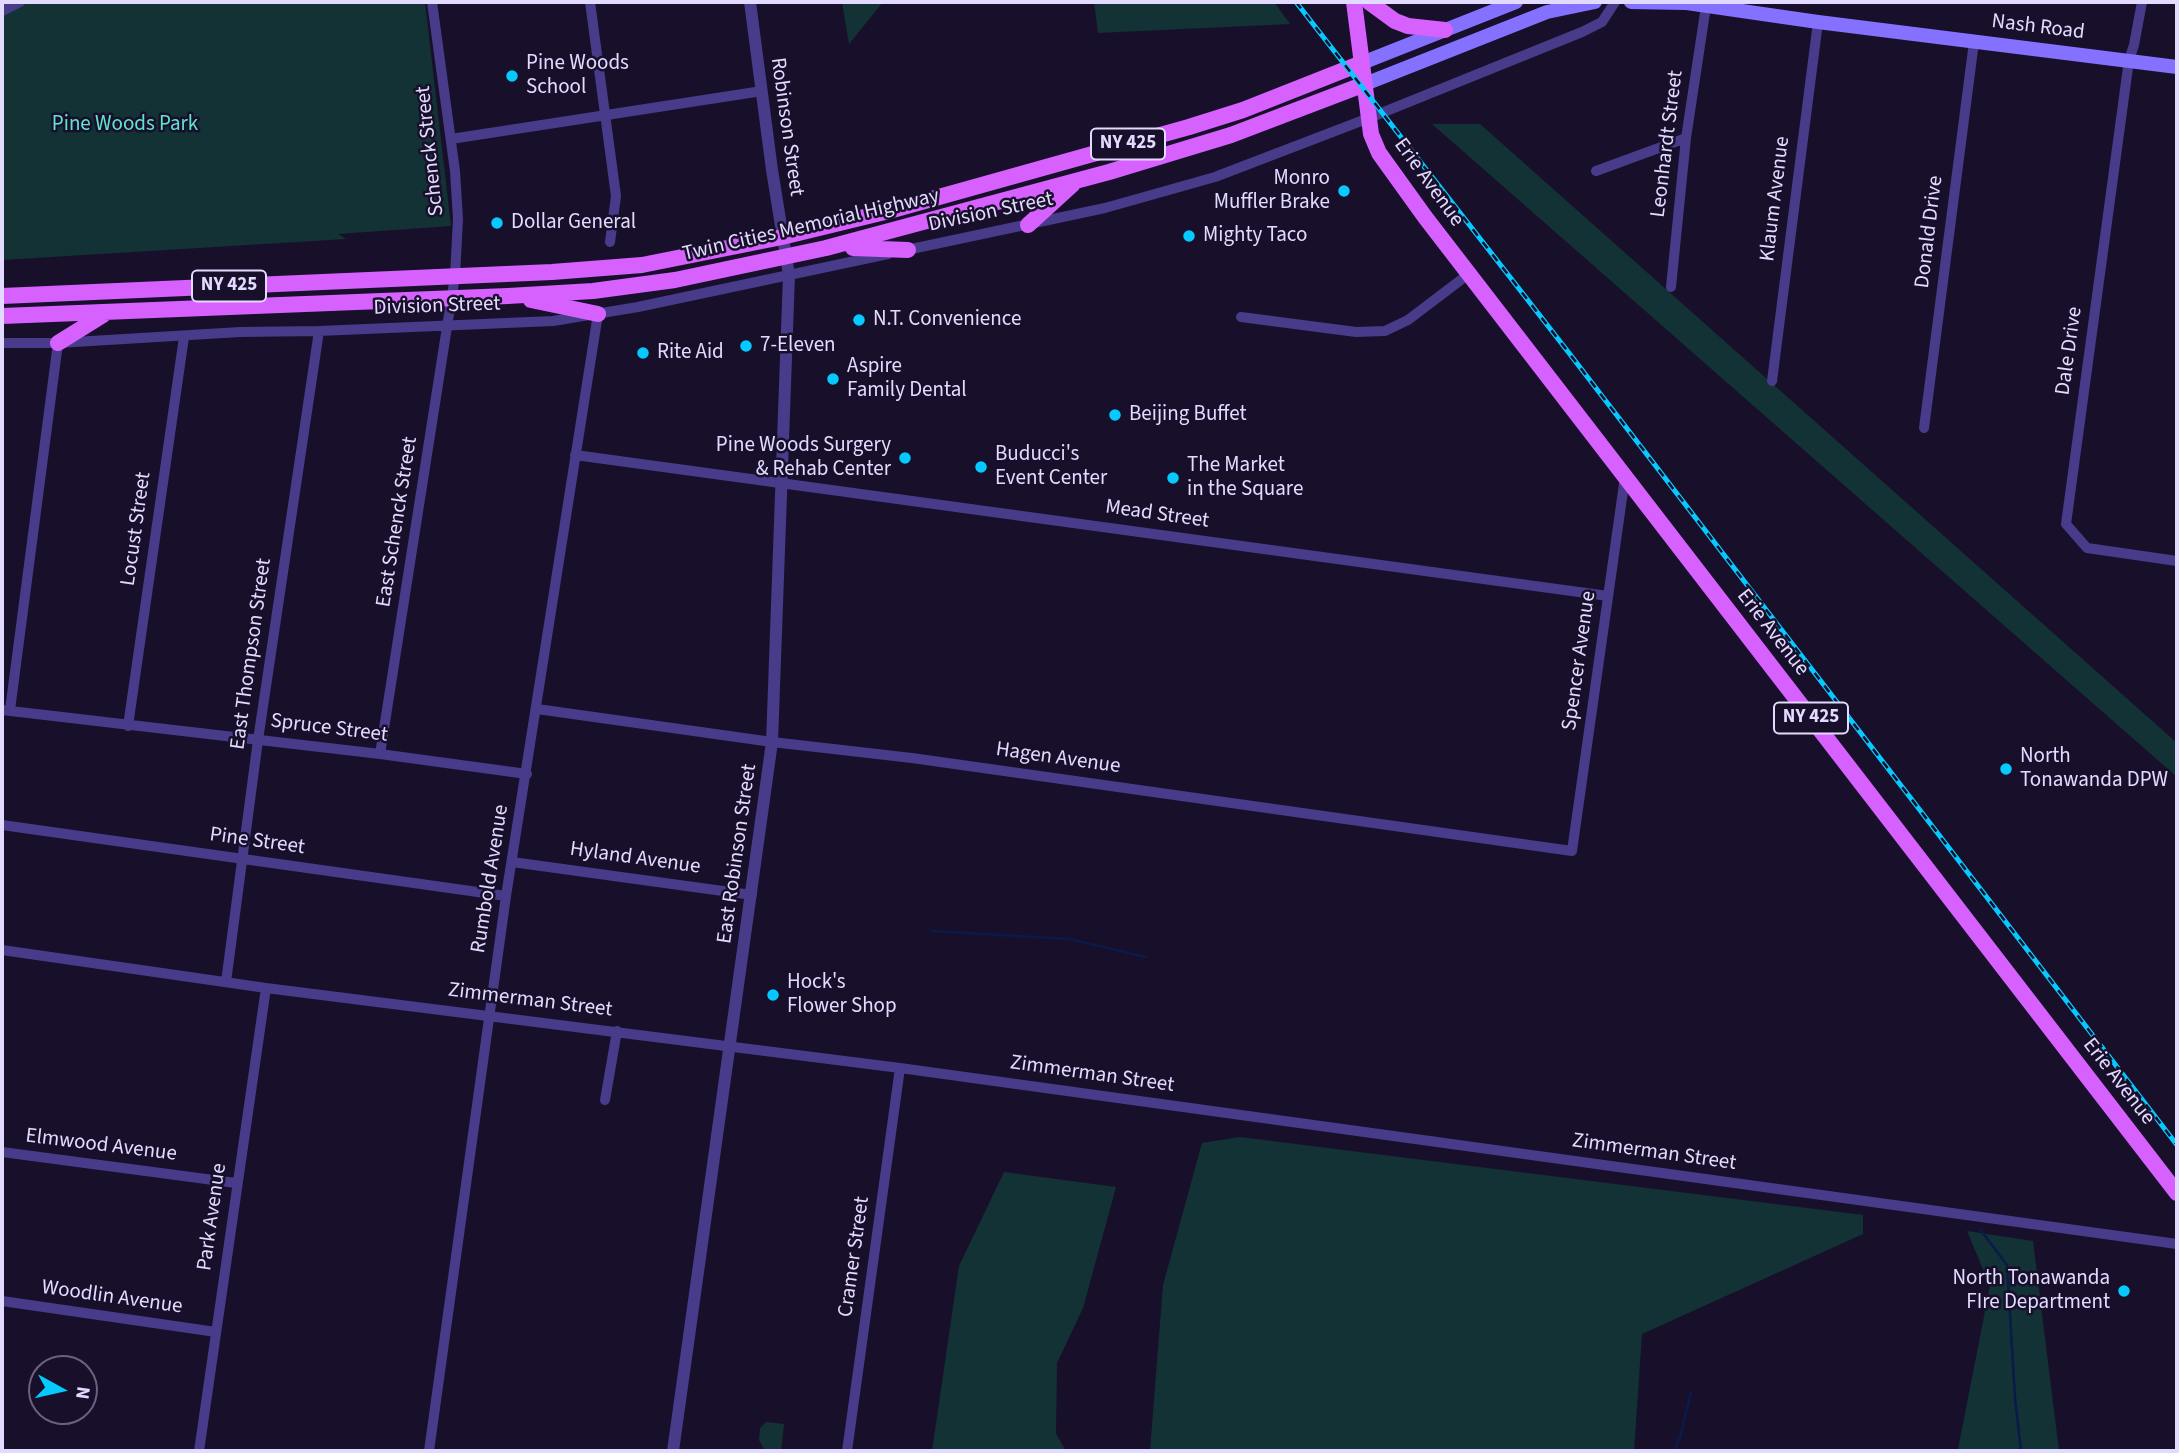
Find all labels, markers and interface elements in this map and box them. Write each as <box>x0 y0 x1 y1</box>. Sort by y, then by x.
street label: Nash Road <box>1990 10 2086 46</box>
place label: Pine Woods School <box>526 51 629 101</box>
street label: Robinson Street <box>764 56 808 198</box>
marker: Pine Woods School <box>504 68 520 84</box>
street label: Leonhardt Street <box>1646 69 1690 219</box>
street label: Schenck Street <box>412 85 450 217</box>
park label: Pine Woods Park <box>52 112 198 138</box>
road number: NY 425 <box>1091 128 1165 160</box>
street label: Erie Avenue <box>1388 134 1468 232</box>
street label: Klaum Avenue <box>1756 135 1796 263</box>
place label: Monro Muffler Brake <box>1214 166 1330 216</box>
street label: Donald Drive <box>1911 174 1949 290</box>
marker: Monro Muffler Brake <box>1336 183 1352 199</box>
street label: Twin Cities Memorial Highway <box>680 184 942 268</box>
street label: Division Street <box>926 188 1056 238</box>
place label: Dollar General <box>511 210 636 236</box>
marker: Dollar General <box>489 215 505 231</box>
place label: Mighty Taco <box>1203 223 1307 249</box>
marker: Mighty Taco <box>1181 228 1197 244</box>
road number: NY 425 <box>192 270 266 302</box>
street label: Division Street <box>373 292 501 322</box>
street label: Dale Drive <box>2051 305 2089 397</box>
place label: N.T. Convenience <box>873 307 1021 333</box>
marker: N.T. Convenience <box>851 312 867 328</box>
place label: 7-Eleven <box>760 333 836 359</box>
marker: 7-Eleven <box>738 338 754 354</box>
place label: Rite Aid <box>657 340 724 366</box>
marker: Rite Aid <box>635 345 651 361</box>
place label: Aspire Family Dental <box>847 354 967 404</box>
marker: Aspire Family Dental <box>825 371 841 387</box>
place label: Beijing Buffet <box>1129 402 1247 428</box>
marker: Beijing Buffet <box>1107 407 1123 423</box>
place label: Pine Woods Surgery & Rehab Center <box>716 433 891 483</box>
street label: East Schenck Street <box>372 435 424 609</box>
place label: Buducci's Event Center <box>995 442 1107 492</box>
marker: Pine Woods Surgery & Rehab Center <box>897 450 913 466</box>
place label: The Market in the Square <box>1187 453 1303 503</box>
marker: Buducci's Event Center <box>973 459 989 475</box>
street label: Locust Street <box>117 470 157 588</box>
marker: The Market in the Square <box>1165 470 1181 486</box>
street label: Mead Street <box>1104 495 1210 535</box>
street label: East Thompson Street <box>226 557 278 751</box>
street label: Erie Avenue <box>1730 585 1814 681</box>
street label: Spencer Avenue <box>1558 590 1602 732</box>
road number: NY 425 <box>1774 702 1848 734</box>
street label: Spruce Street <box>269 709 389 749</box>
street label: Hagen Avenue <box>994 738 1122 780</box>
place label: North Tonawanda DPW <box>2020 744 2168 794</box>
marker: North Tonawanda DPW <box>1998 761 2014 777</box>
street label: East Robinson Street <box>713 763 763 945</box>
street label: Rumbold Avenue <box>467 803 515 955</box>
street label: Pine Street <box>208 823 306 861</box>
street label: Hyland Avenue <box>568 837 702 881</box>
place label: Hock's Flower Shop <box>787 970 897 1020</box>
street label: Zimmerman Street <box>446 978 614 1024</box>
marker: Hock's Flower Shop <box>765 987 781 1003</box>
street label: Erie Avenue <box>2076 1034 2160 1130</box>
street label: Zimmerman Street <box>1008 1051 1176 1099</box>
street label: Elmwood Avenue <box>24 1124 178 1168</box>
street label: Zimmerman Street <box>1570 1129 1738 1177</box>
street label: Park Avenue <box>193 1162 233 1272</box>
street label: Cramer Street <box>834 1195 876 1319</box>
place label: North Tonawanda FIre Department <box>1953 1266 2110 1316</box>
street label: Woodlin Avenue <box>40 1276 184 1320</box>
marker: North Tonawanda FIre Department <box>2116 1283 2132 1299</box>
north arrow <box>28 1355 98 1425</box>
text: N <box>68 1385 97 1401</box>

